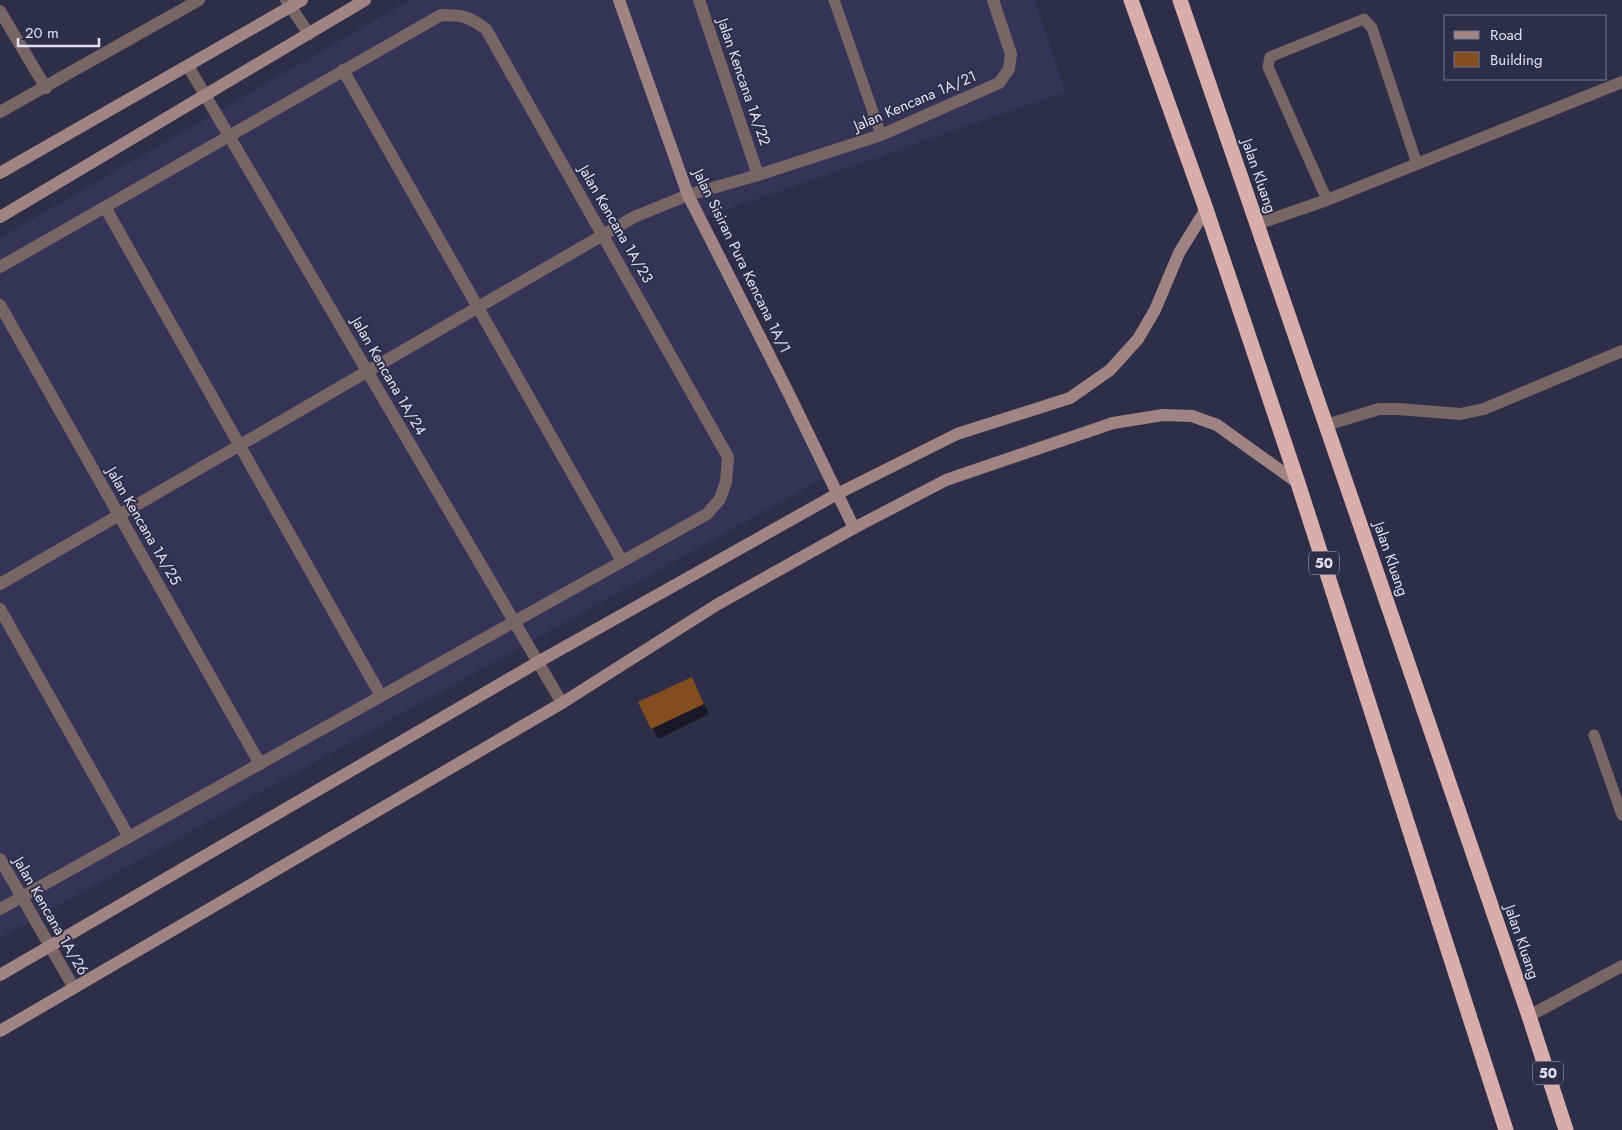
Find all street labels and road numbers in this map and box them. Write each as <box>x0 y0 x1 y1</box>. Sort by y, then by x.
street label: Jalan Kencana 1A/22 <box>711 13 776 149</box>
street label: Jalan Kencana 1A/21 <box>848 65 980 138</box>
street label: Jalan Kluang <box>1235 134 1282 216</box>
street label: Jalan Kencana 1A/23 <box>572 159 659 287</box>
street label: Jalan Sisiran Pura Kencana 1A/1 <box>687 163 796 357</box>
street label: Jalan Kencana 1A/24 <box>345 311 432 440</box>
street label: Jalan Kencana 1A/25 <box>100 461 187 589</box>
street label: Jalan Kluang <box>1367 517 1414 599</box>
road number: 50 <box>1309 552 1339 574</box>
street label: Jalan Kencana 1A/26 <box>7 851 94 979</box>
street label: Jalan Kluang <box>1498 900 1545 982</box>
road number: 50 <box>1533 1062 1563 1084</box>

